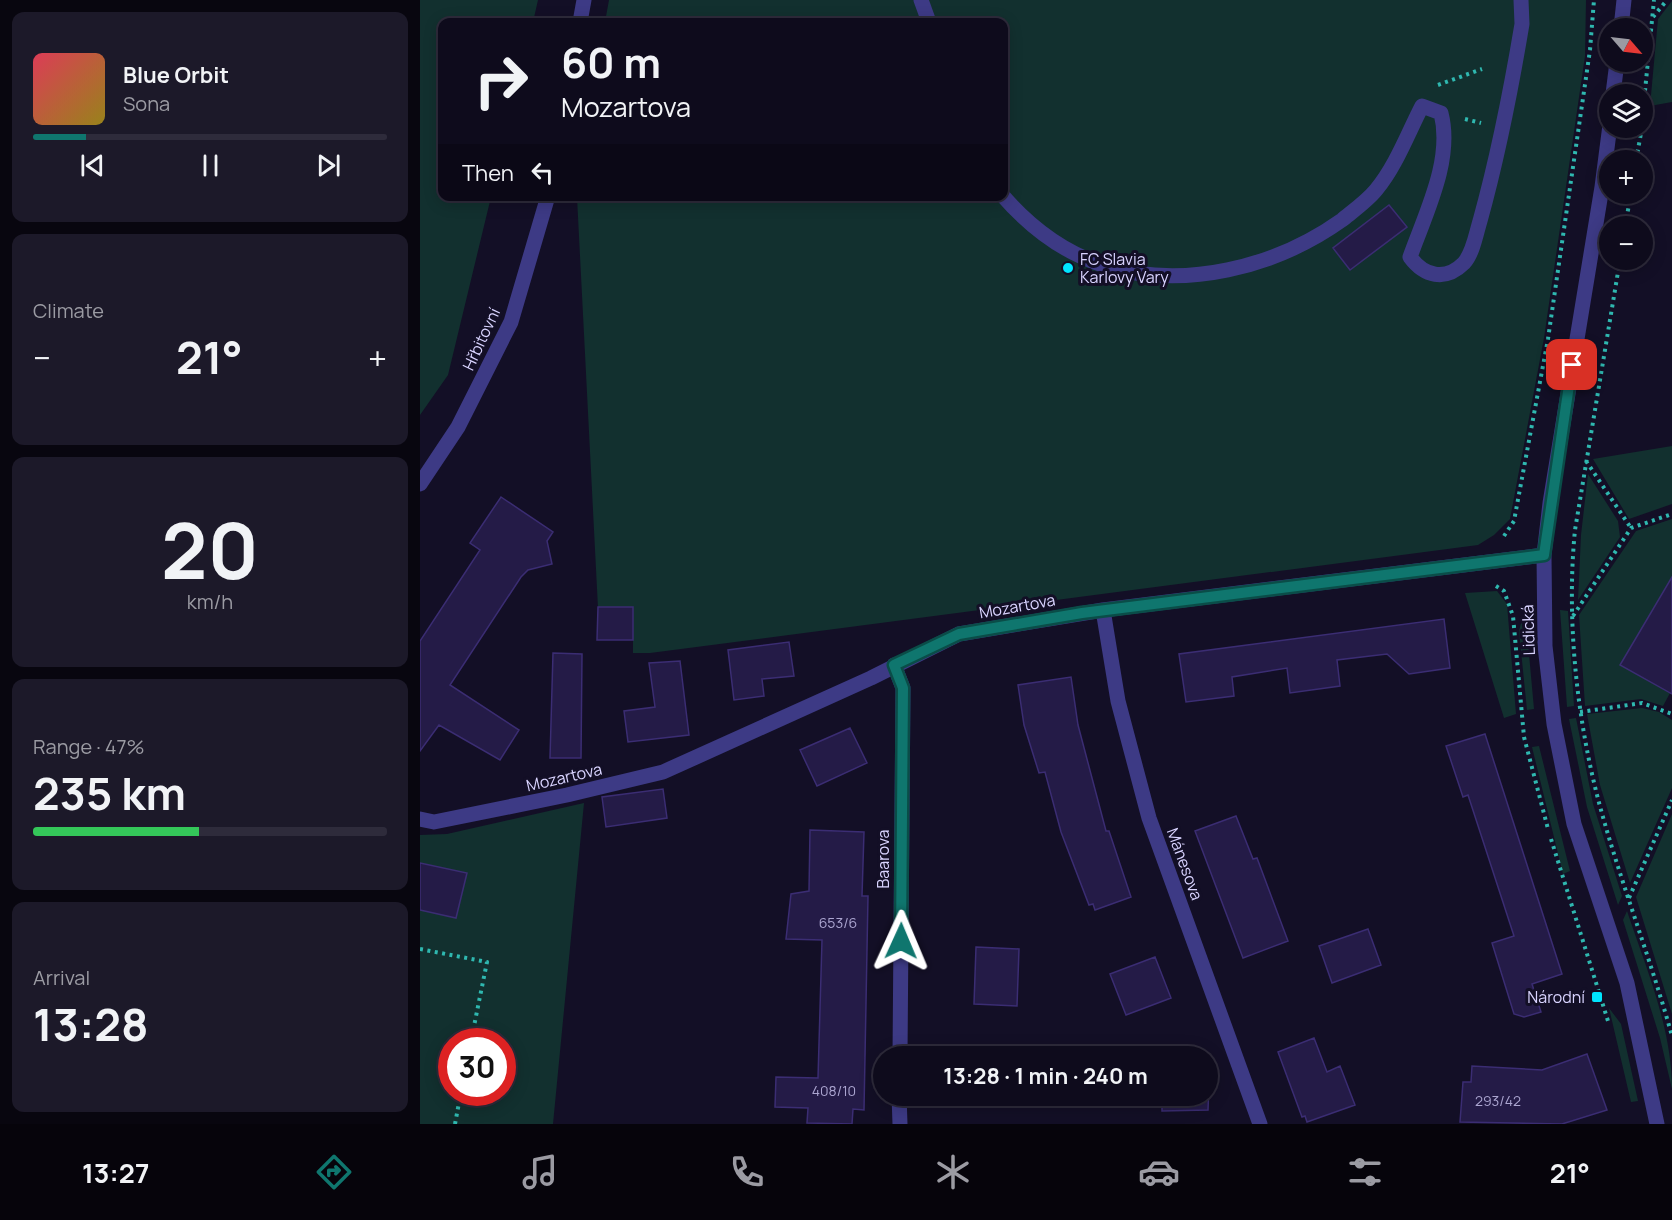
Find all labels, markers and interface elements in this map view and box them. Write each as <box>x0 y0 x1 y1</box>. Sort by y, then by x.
north arrow <box>1599 18 1653 72</box>
map controls <box>1599 18 1653 270</box>
text: 60 m <box>561 33 661 91</box>
icon: right <box>462 42 540 120</box>
text: Blue Orbit <box>123 60 229 90</box>
button: layers <box>1599 84 1653 138</box>
text: Mozartova <box>561 88 691 125</box>
text: Sona <box>123 90 170 117</box>
icon: previous <box>76 149 109 182</box>
icon: pause <box>194 149 227 182</box>
icon: next <box>312 149 345 182</box>
button: + <box>1599 150 1653 204</box>
icon: left <box>526 156 559 189</box>
text: Then <box>462 158 514 188</box>
button: − <box>1599 216 1653 270</box>
place label: FC Slavia Karlovy Vary <box>1080 248 1169 288</box>
marker: FC Slavia Karlovy Vary <box>1061 261 1075 275</box>
text: Climate <box>33 297 104 324</box>
street label: Hřbitovní <box>457 304 505 374</box>
text: 21° <box>176 326 243 388</box>
text: − <box>33 335 51 380</box>
text: + <box>368 335 387 380</box>
pin <box>1546 339 1597 390</box>
icon: arrive <box>1555 348 1588 381</box>
text: 20 <box>161 496 259 602</box>
text: km/h <box>187 588 233 615</box>
street label: Mozartova <box>977 588 1057 624</box>
street label: Lidická <box>1516 604 1540 656</box>
text: Range · 47% <box>33 733 145 760</box>
street label: Mozartova <box>524 758 604 796</box>
text: 235 km <box>33 762 186 824</box>
street label: Mánesova <box>1162 825 1208 903</box>
street label: Baarova <box>872 830 894 888</box>
position arrow <box>869 909 933 973</box>
house number: 653/6 <box>819 913 857 932</box>
text: Arrival <box>33 964 90 991</box>
place label: Národní <box>1527 986 1585 1008</box>
marker: Národní <box>1590 990 1604 1004</box>
text: 13:28 <box>33 993 149 1055</box>
speed limit sign: 30 <box>438 1028 516 1106</box>
text: 13:28 · 1 min · 240 m <box>943 1061 1148 1091</box>
house number: 408/10 <box>812 1081 856 1100</box>
house number: 293/42 <box>1475 1091 1521 1110</box>
icon: directions <box>313 1151 355 1193</box>
icon: music <box>519 1151 561 1193</box>
icon: phone <box>726 1151 768 1193</box>
icon: climate <box>932 1151 974 1193</box>
icon: car <box>1138 1151 1180 1193</box>
icon: filters <box>1344 1151 1386 1193</box>
text: 13:27 <box>82 1154 149 1191</box>
text: 21° <box>1550 1154 1590 1191</box>

